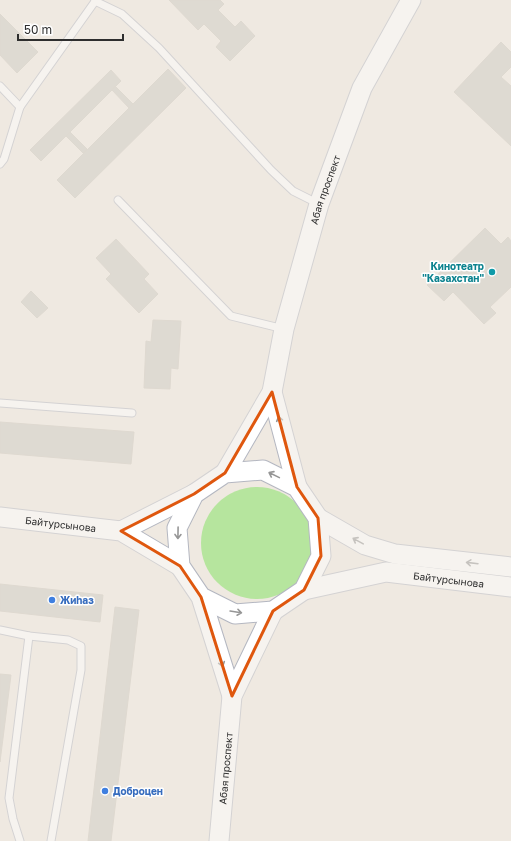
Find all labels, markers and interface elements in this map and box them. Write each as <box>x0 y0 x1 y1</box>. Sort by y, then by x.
scale bar <box>18 16 123 42</box>
text: 50 m <box>24 22 52 37</box>
street label: Абая проспект <box>308 153 343 226</box>
place label: Кинотеатр "Казахстан" <box>422 260 484 284</box>
marker: Кинотеатр "Казахстан" <box>487 267 497 277</box>
one-way arrow <box>276 416 283 429</box>
one-way arrow <box>268 471 280 478</box>
street label: Байтурсынова <box>24 514 97 534</box>
one-way arrow <box>174 526 182 539</box>
one-way arrow <box>353 536 365 544</box>
one-way arrow <box>466 559 479 566</box>
street label: Байтурсынова <box>412 569 485 590</box>
place label: Жиһаз <box>60 594 94 606</box>
marker: Жиһаз <box>47 595 57 605</box>
one-way arrow <box>230 608 243 616</box>
one-way arrow <box>218 654 225 667</box>
street label: Абая проспект <box>216 732 235 805</box>
place label: Доброцен <box>113 785 163 797</box>
marker: Доброцен <box>100 786 110 796</box>

